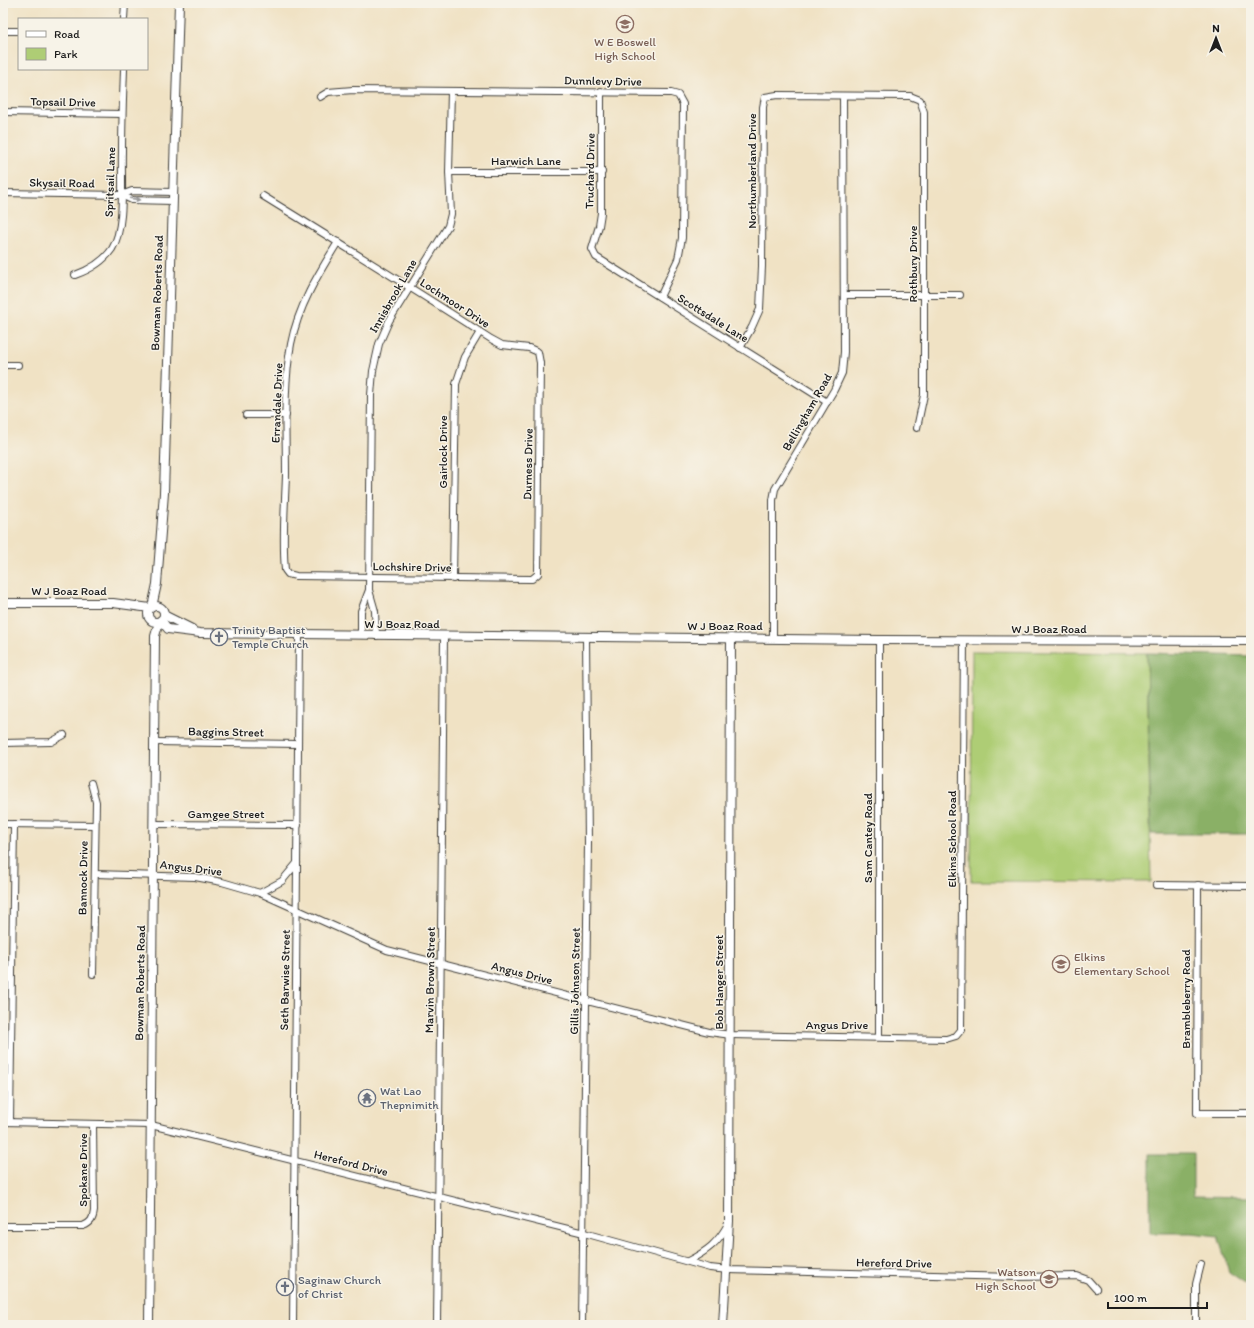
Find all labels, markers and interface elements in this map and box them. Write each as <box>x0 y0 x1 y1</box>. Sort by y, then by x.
school or university icon: W E Boswell High School <box>615 14 635 34</box>
legend <box>18 18 148 70</box>
north arrow <box>1196 18 1236 58</box>
text: N <box>1212 22 1220 35</box>
text: Road <box>54 27 80 41</box>
place label: W E Boswell High School <box>594 35 657 63</box>
text: Park <box>54 47 78 61</box>
street label: Dunnlevy Drive <box>564 73 642 89</box>
street label: Topsail Drive <box>30 94 96 110</box>
street label: Northumberland Drive <box>745 113 759 229</box>
street label: Truchard Drive <box>582 133 598 209</box>
street label: Spritsail Lane <box>102 146 118 217</box>
street label: Harwich Lane <box>491 154 561 168</box>
street label: Skysail Road <box>29 175 95 191</box>
one-way arrow <box>129 196 141 203</box>
street label: Rothbury Drive <box>906 225 920 302</box>
street label: Bowman Roberts Road <box>148 234 166 351</box>
street label: Innisbrook Lane <box>366 256 420 335</box>
street label: Lochmoor Drive <box>417 275 493 331</box>
street label: Scottsdale Lane <box>675 291 751 346</box>
street label: Errandale Drive <box>269 362 285 443</box>
street label: Bellingham Road <box>779 370 835 453</box>
street label: Gairlock Drive <box>436 415 450 489</box>
street label: Durness Drive <box>520 428 536 500</box>
street label: Lochshire Drive <box>372 559 452 575</box>
street label: W J Boaz Road <box>31 584 107 598</box>
street label: W J Boaz Road <box>364 617 440 631</box>
street label: W J Boaz Road <box>687 619 763 633</box>
street label: W J Boaz Road <box>1011 622 1087 636</box>
place label: Trinity Baptist Temple Church <box>232 623 309 651</box>
church icon: Trinity Baptist Temple Church <box>209 627 229 647</box>
street label: Baggins Street <box>188 724 265 740</box>
street label: Elkins School Road <box>945 790 959 888</box>
street label: Sam Cantey Road <box>861 792 875 883</box>
street label: Gamgee Street <box>188 807 265 821</box>
street label: Bannock Drive <box>75 840 91 915</box>
street label: Angus Drive <box>159 857 223 879</box>
street label: Bowman Roberts Road <box>132 925 148 1041</box>
street label: Marvin Brown Street <box>422 926 438 1033</box>
street label: Gillis Johnson Street <box>567 927 583 1035</box>
street label: Seth Barwise Street <box>277 929 293 1031</box>
street label: Bob Hanger Street <box>712 934 726 1029</box>
street label: Brambleberry Road <box>1179 949 1193 1049</box>
place label: Elkins Elementary School <box>1074 950 1170 978</box>
school or university icon: Elkins Elementary School <box>1051 954 1071 974</box>
street label: Angus Drive <box>490 959 554 987</box>
street label: Angus Drive <box>806 1018 868 1032</box>
place label: Wat Lao Thepnimith <box>380 1084 439 1112</box>
temple icon: Wat Lao Thepnimith <box>357 1088 377 1108</box>
street label: Spokane Drive <box>76 1133 90 1207</box>
street label: Hereford Drive <box>312 1147 390 1179</box>
street label: Hereford Drive <box>856 1255 932 1271</box>
place label: Watson High School <box>975 1265 1037 1293</box>
school or university icon: Watson High School <box>1039 1269 1059 1289</box>
place label: Saginaw Church of Christ <box>298 1273 382 1301</box>
church icon: Saginaw Church of Christ <box>275 1277 295 1297</box>
scale bar <box>1108 1284 1207 1310</box>
text: 100 m <box>1114 1291 1147 1305</box>

